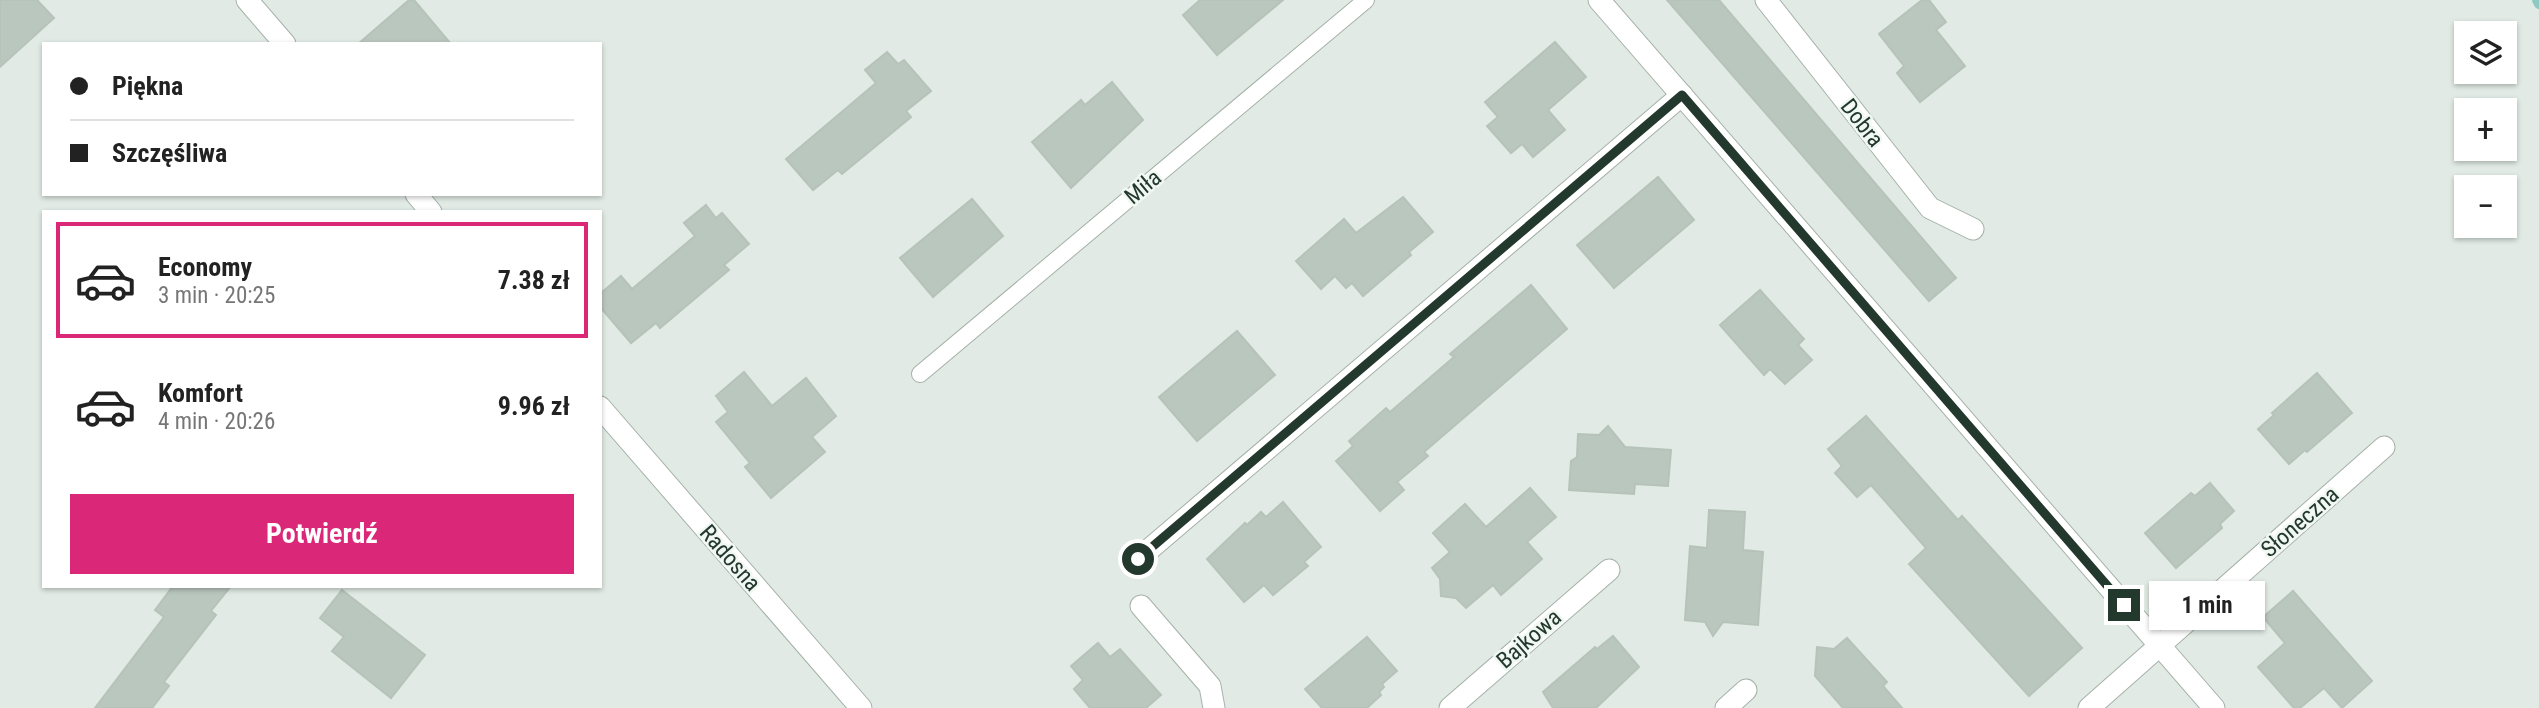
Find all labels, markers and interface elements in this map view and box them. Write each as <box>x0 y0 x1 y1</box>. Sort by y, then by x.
map controls <box>2454 21 2517 238</box>
button: layers <box>2454 21 2517 84</box>
text: Piękna <box>112 71 183 101</box>
street label: Dobra <box>1835 94 1889 152</box>
button: + <box>2454 98 2517 161</box>
text: Szczęśliwa <box>112 138 227 168</box>
street label: Miła <box>1119 164 1167 210</box>
button: − <box>2454 175 2517 238</box>
icon: car <box>74 249 137 312</box>
text: Economy <box>158 252 252 282</box>
text: 7.38 zł <box>498 265 570 295</box>
text: 3 min · 20:25 <box>158 282 275 309</box>
icon: car <box>74 375 137 438</box>
text: Komfort <box>158 378 243 408</box>
text: 9.96 zł <box>498 391 570 421</box>
text: 4 min · 20:26 <box>158 408 275 435</box>
street label: Słoneczna <box>2256 481 2344 563</box>
button: Potwierdź <box>70 494 574 574</box>
street label: Radosna <box>694 519 766 597</box>
route start <box>1122 543 1154 575</box>
callout: 1 min <box>2148 580 2264 630</box>
route end <box>2108 589 2140 621</box>
text: 1 min <box>2181 592 2233 619</box>
street label: Bajkowa <box>1491 604 1567 674</box>

